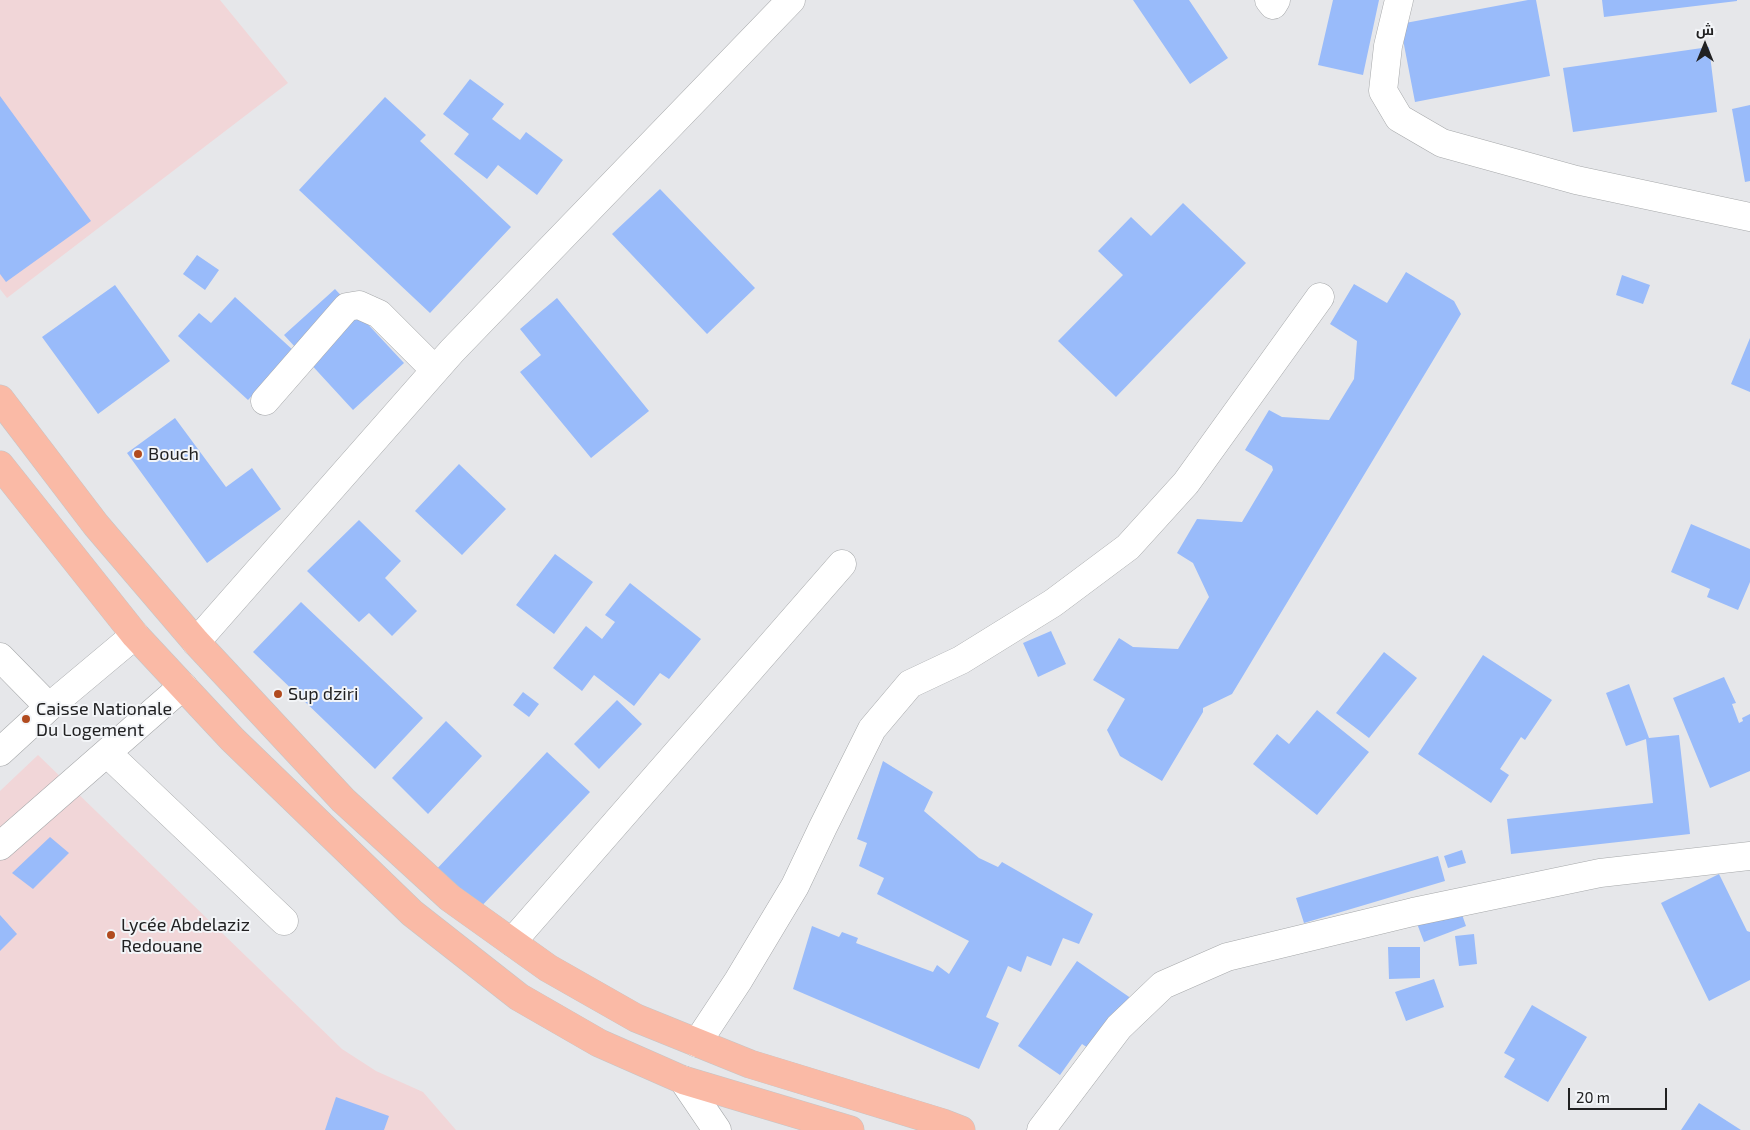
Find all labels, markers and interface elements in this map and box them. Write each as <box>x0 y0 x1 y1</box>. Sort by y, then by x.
north arrow <box>1680 20 1730 70</box>
text: ش <box>1696 21 1714 38</box>
place label: Bouch <box>148 443 199 465</box>
marker: Bouch <box>132 448 144 460</box>
place label: Sup dziri <box>288 683 358 705</box>
marker: Sup dziri <box>272 688 284 700</box>
place label: Caisse Nationale Du Logement <box>36 698 172 741</box>
marker: Caisse Nationale Du Logement <box>20 713 32 725</box>
place label: Lycée Abdelaziz Redouane <box>121 914 250 956</box>
marker: Lycée Abdelaziz Redouane <box>105 929 117 941</box>
scale bar <box>1570 1078 1669 1110</box>
text: 20 m <box>1576 1088 1610 1106</box>

